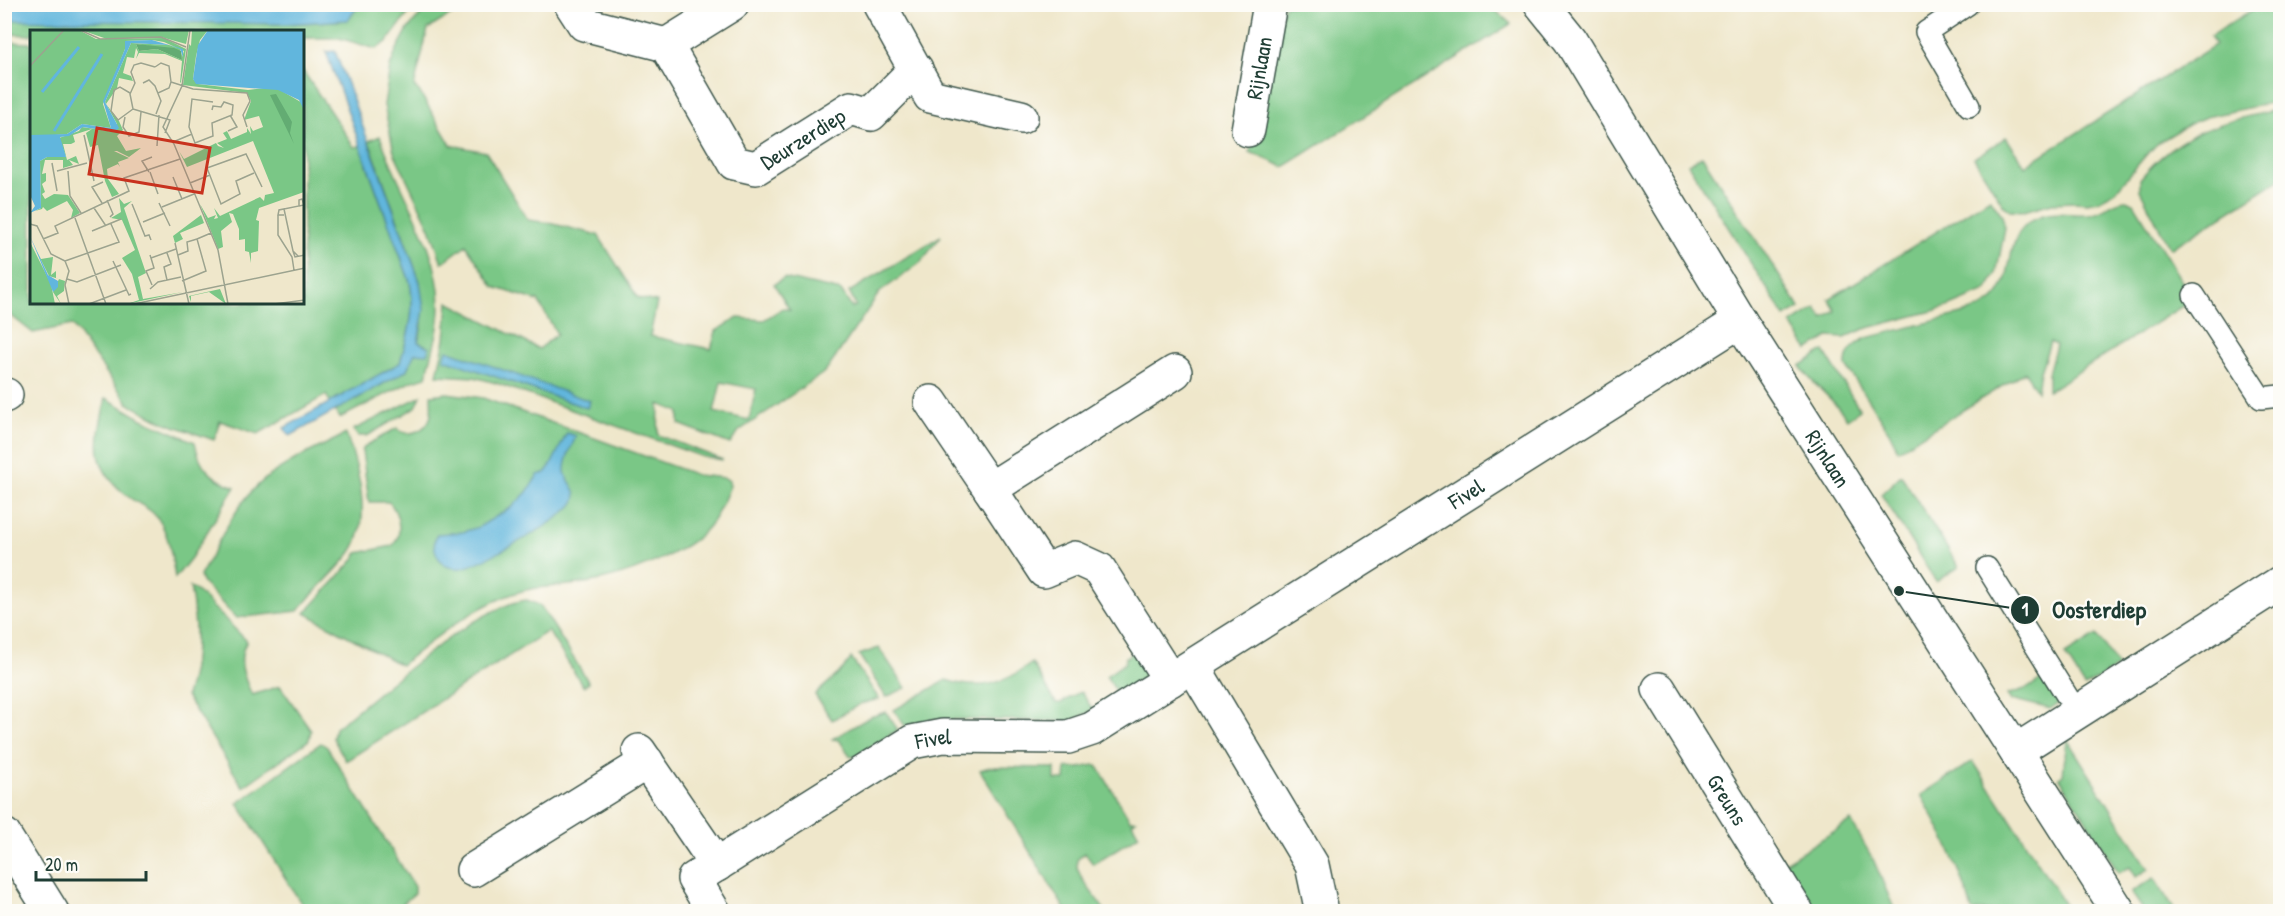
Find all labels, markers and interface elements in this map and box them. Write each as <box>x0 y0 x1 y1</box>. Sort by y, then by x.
inset map <box>30 30 304 304</box>
street label: Rijnlaan <box>1239 34 1279 102</box>
street label: Deurzerdiep <box>755 100 851 177</box>
street label: Rijnlaan <box>1799 424 1858 493</box>
street label: Fivel <box>1442 471 1490 516</box>
callout: Oosterdiep <box>2010 589 2158 631</box>
text: Oosterdiep <box>2052 593 2147 626</box>
text: 1 <box>2022 597 2029 622</box>
street label: Fivel <box>912 721 952 756</box>
street label: Greuns <box>1700 768 1755 831</box>
scale bar <box>36 844 146 882</box>
text: 20 m <box>45 852 78 877</box>

